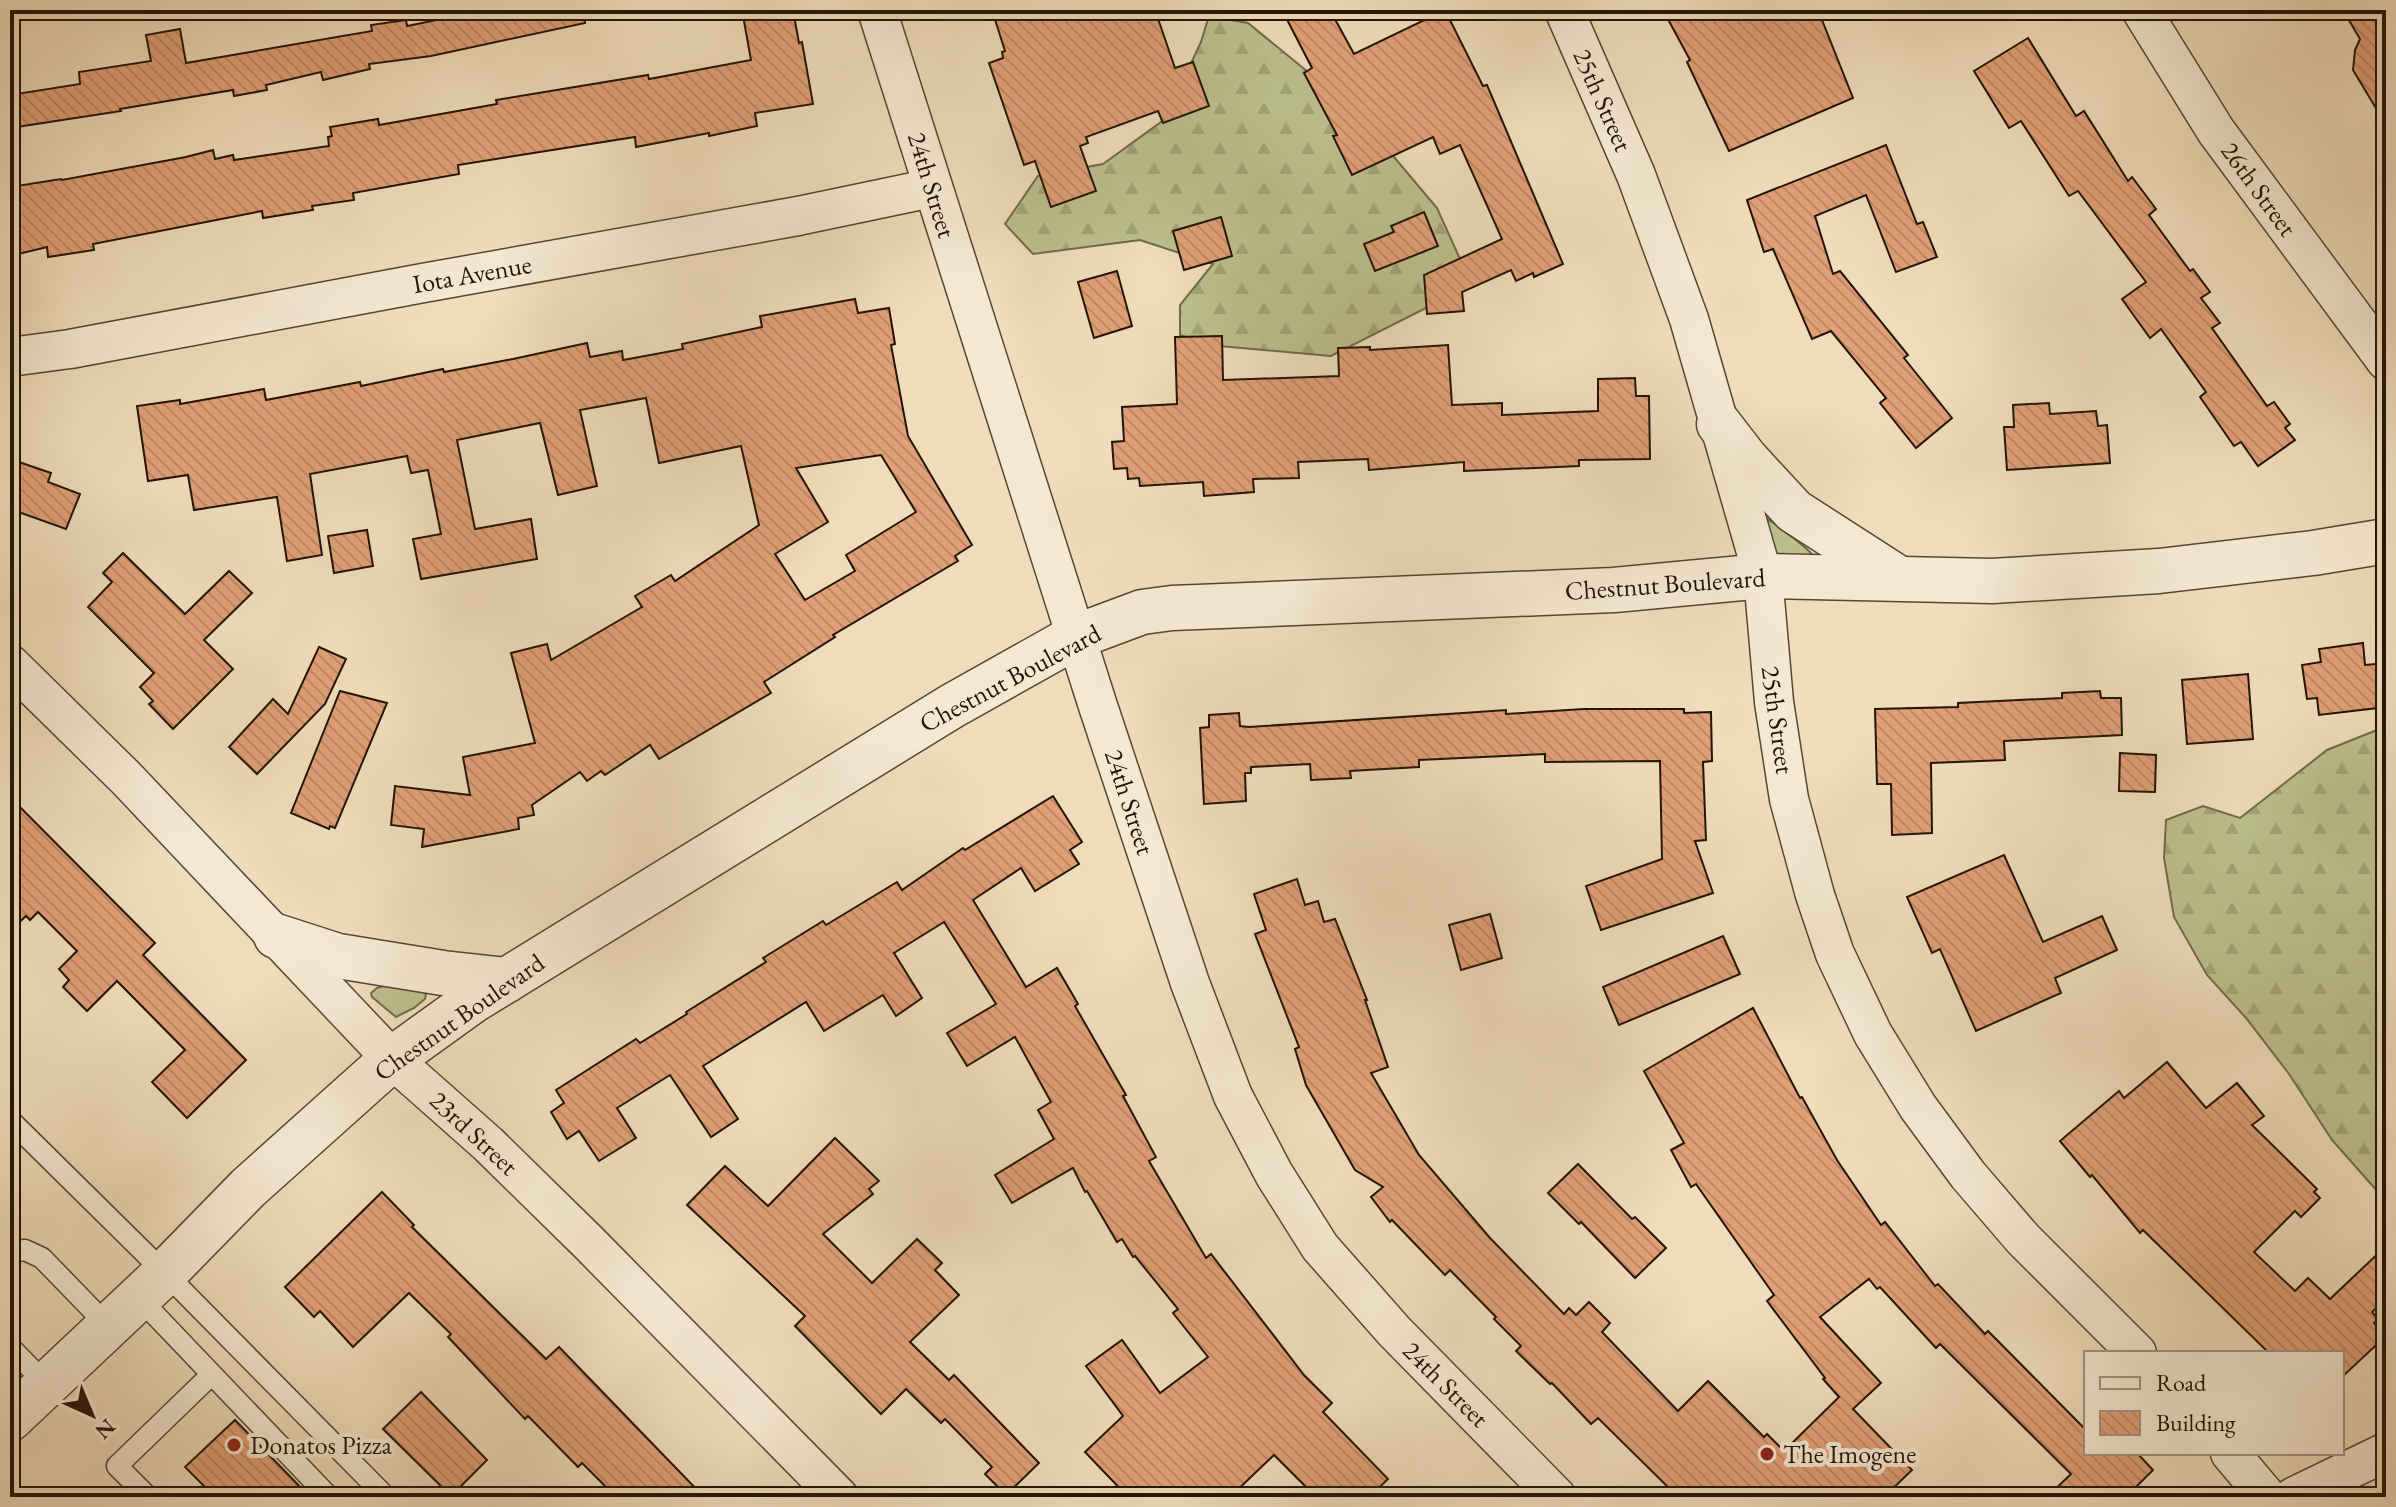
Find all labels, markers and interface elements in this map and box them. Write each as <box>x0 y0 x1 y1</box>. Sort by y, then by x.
street label: 25th Street <box>1565 43 1641 157</box>
street label: 24th Street <box>900 128 964 242</box>
street label: 26th Street <box>2213 135 2305 243</box>
street label: Iota Avenue <box>410 247 534 301</box>
street label: Chestnut Boulevard <box>1564 560 1767 608</box>
street label: Chestnut Boulevard <box>913 615 1107 740</box>
street label: 25th Street <box>1754 664 1802 776</box>
street label: 24th Street <box>1097 745 1163 859</box>
street label: Chestnut Boulevard <box>367 945 552 1089</box>
street label: 23rd Street <box>423 1083 525 1183</box>
street label: 24th Street <box>1395 1333 1497 1435</box>
legend <box>2084 1351 2344 1455</box>
text: Road <box>2156 1367 2207 1398</box>
north arrow <box>52 1375 132 1455</box>
text: Building <box>2156 1407 2236 1438</box>
text: N <box>89 1412 122 1446</box>
place label: Donatos Pizza <box>250 1428 393 1462</box>
marker: Donatos Pizza <box>225 1436 243 1454</box>
place label: The Imogene <box>1783 1437 1916 1471</box>
marker: The Imogene <box>1758 1445 1776 1463</box>

